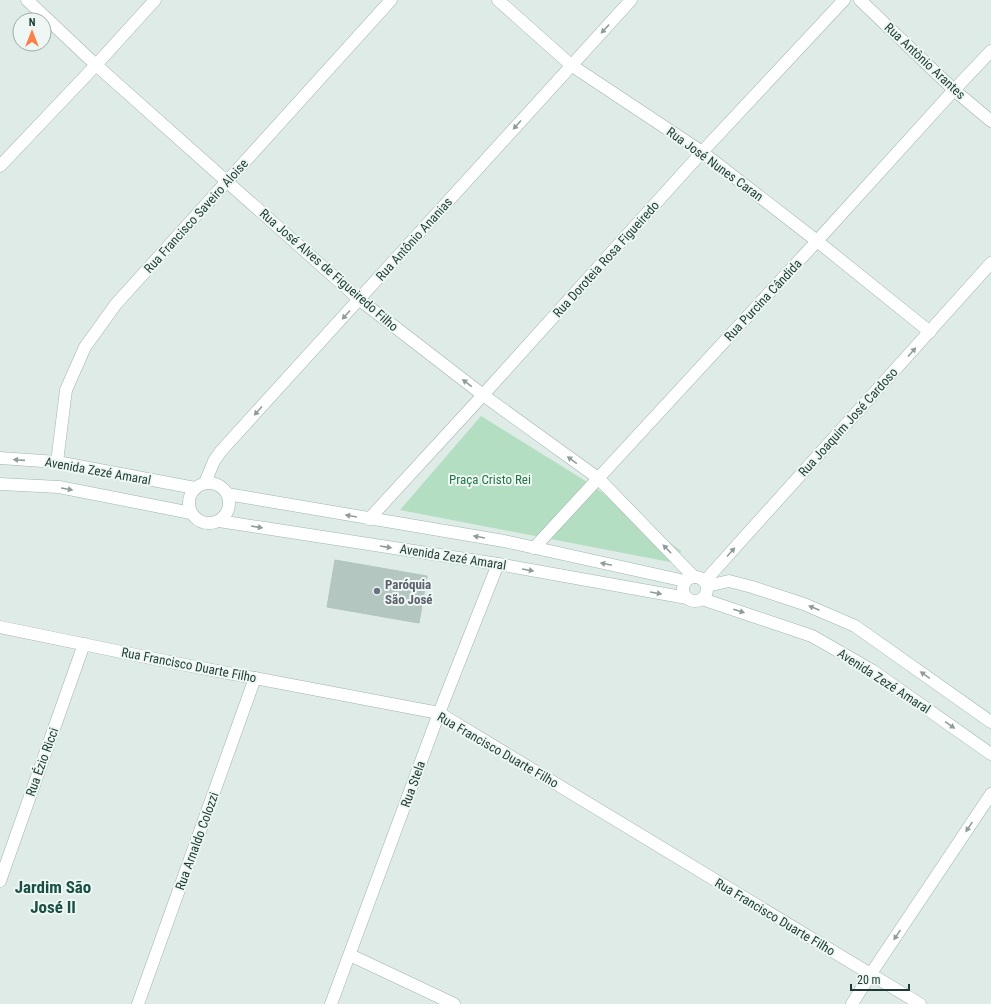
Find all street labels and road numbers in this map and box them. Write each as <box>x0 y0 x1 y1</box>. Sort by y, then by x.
street label: Rua Antônio Arantes <box>882 20 968 102</box>
street label: Rua José Nunes Caran <box>664 124 766 204</box>
street label: Rua Francisco Saveiro Aloise <box>141 156 251 276</box>
street label: Rua Antônio Ananias <box>373 194 455 284</box>
street label: Rua Doroteia Rosa Figueiredo <box>550 198 662 320</box>
street label: Rua José Alves de Figueiredo Filho <box>257 206 401 334</box>
street label: Rua Purcina Cândida <box>721 256 805 344</box>
street label: Rua Joaquim José Cardoso <box>795 365 901 479</box>
street label: Avenida Zezé Amaral <box>44 454 152 488</box>
street label: Avenida Zezé Amaral <box>399 541 507 573</box>
street label: Rua Francisco Duarte Filho <box>120 645 258 685</box>
street label: Avenida Zezé Amaral <box>835 645 933 717</box>
street label: Rua Francisco Duarte Filho <box>435 709 561 791</box>
street label: Rua Ézio Ricci <box>23 726 61 798</box>
street label: Rua Stela <box>398 759 428 809</box>
street label: Rua Arnaldo Colozzi <box>172 790 222 892</box>
street label: Rua Francisco Duarte Filho <box>712 875 838 959</box>

